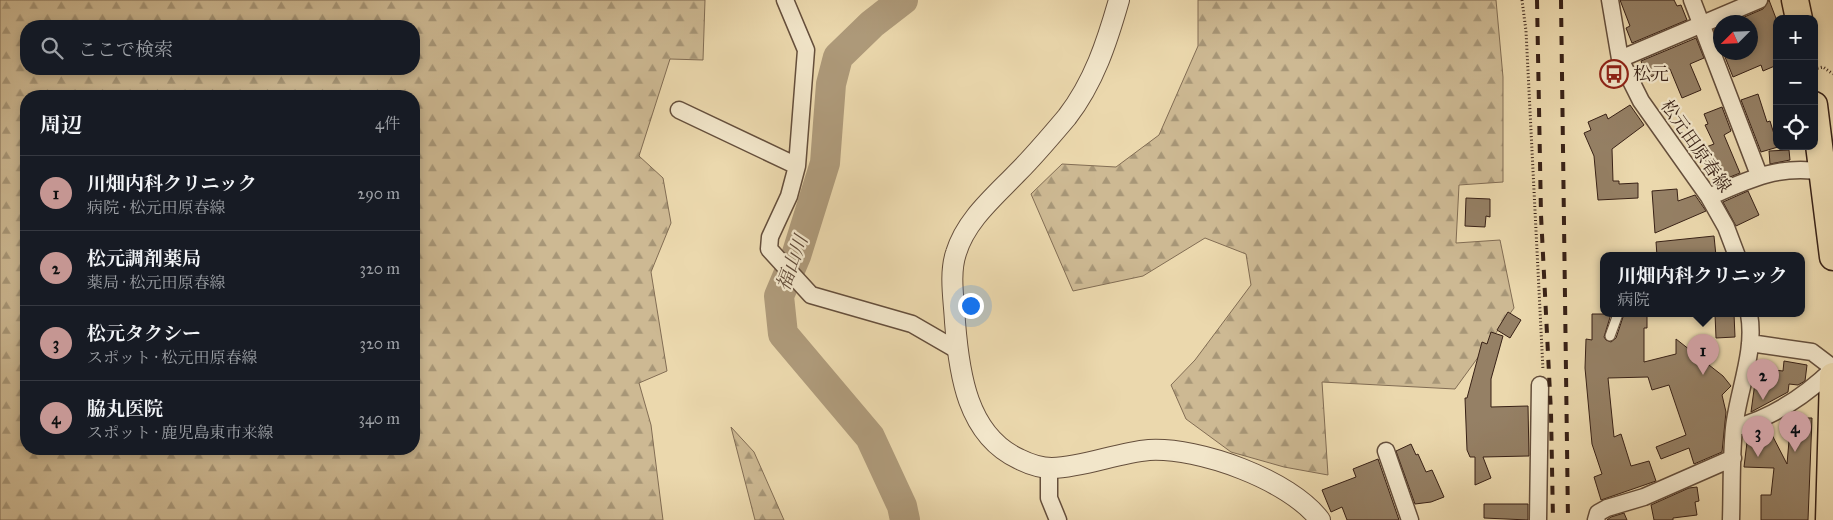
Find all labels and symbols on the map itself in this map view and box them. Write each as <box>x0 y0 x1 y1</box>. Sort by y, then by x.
north arrow <box>1713 15 1758 60</box>
bus stop icon: 松元 <box>1599 59 1629 89</box>
place label: 松元 <box>1633 63 1669 85</box>
street label: 松元田原春線 <box>1656 95 1736 197</box>
water label: 福山川 <box>771 230 813 294</box>
your location <box>958 293 984 319</box>
pin: 1 <box>1687 334 1719 375</box>
pin: 2 <box>1747 359 1779 400</box>
pin: 4 <box>1779 411 1811 452</box>
pin: 3 <box>1742 416 1774 457</box>

